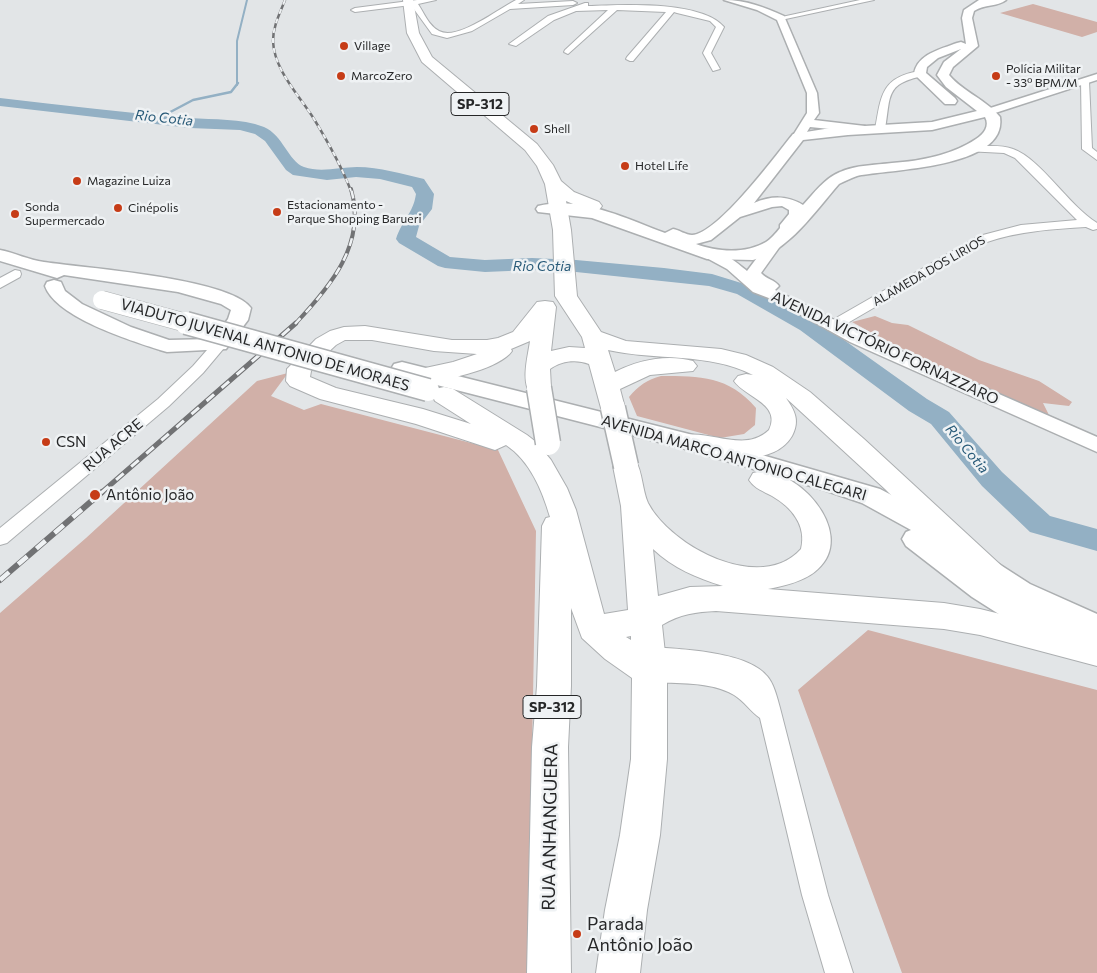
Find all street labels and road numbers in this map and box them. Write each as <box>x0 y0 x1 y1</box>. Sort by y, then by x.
road number: SP-312 <box>451 92 509 116</box>
street label: ALAMEDA DOS LIRIOS <box>870 233 988 309</box>
street label: AVENIDA VICTÓRIO FORNAZZARO <box>769 287 1001 409</box>
street label: VIADUTO JUVENAL ANTONIO DE MORAES <box>118 295 412 395</box>
street label: AVENIDA MARCO ANTONIO CALEGARI <box>599 411 869 505</box>
street label: RUA ACRE <box>79 415 147 475</box>
road number: SP-312 <box>523 696 581 719</box>
street label: RUA ANHANGUERA <box>538 743 562 911</box>

